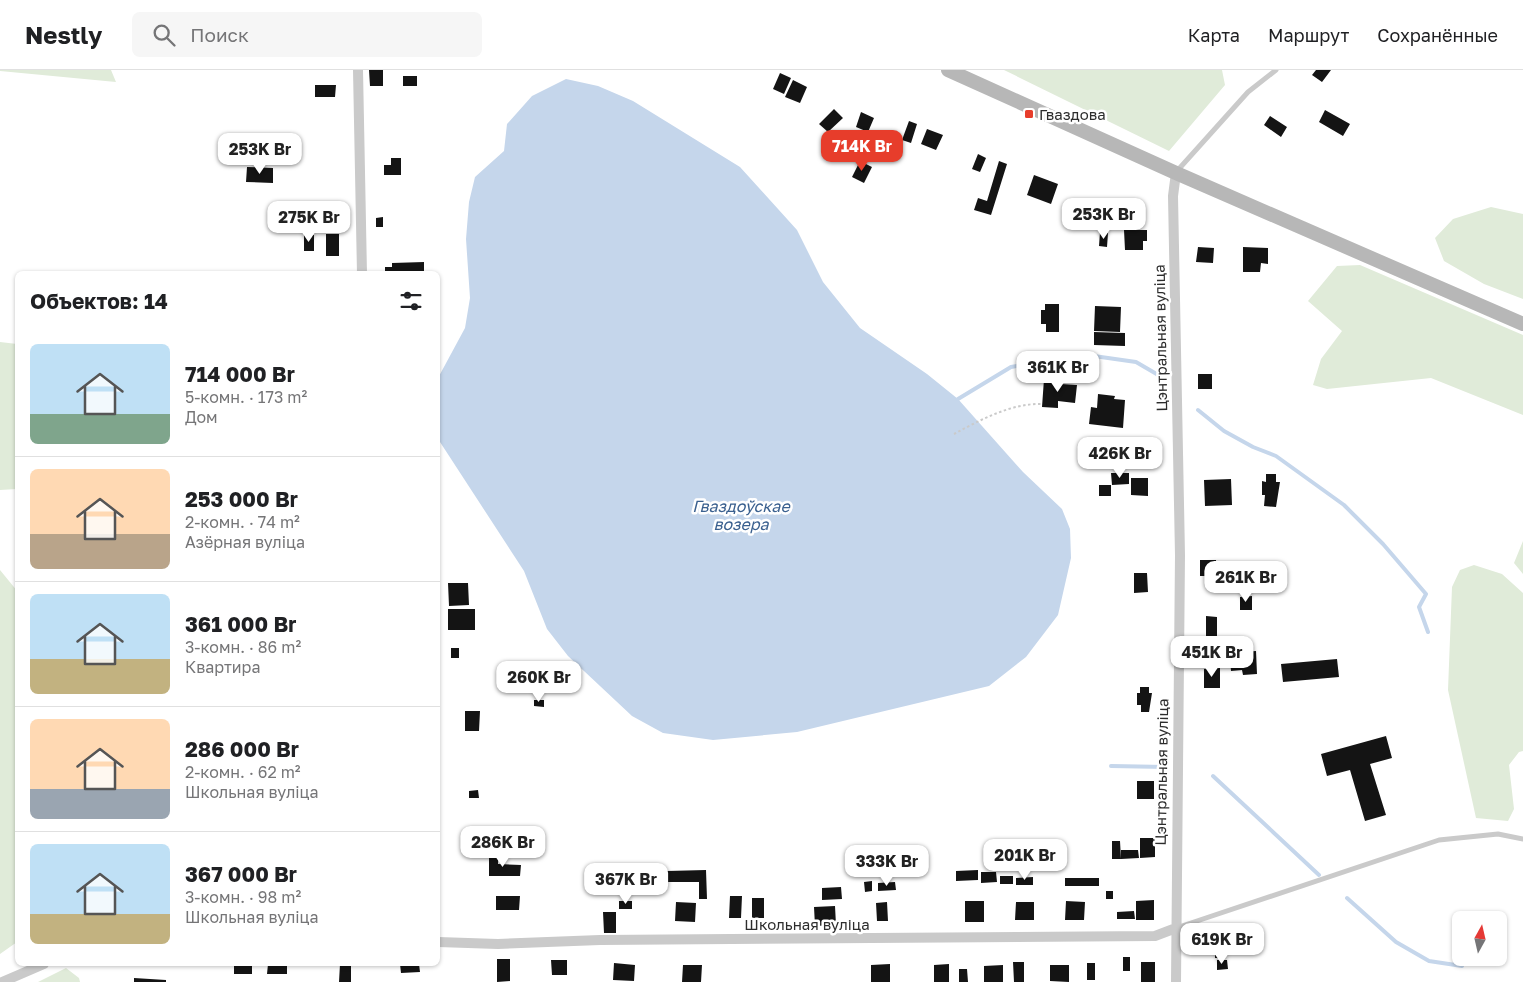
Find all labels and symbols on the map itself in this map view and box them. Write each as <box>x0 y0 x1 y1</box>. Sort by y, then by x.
place label: Гваздова <box>1039 105 1106 123</box>
marker: Гваздова <box>1023 108 1035 120</box>
pin: 714K Br <box>816 129 908 172</box>
pin: 253K Br <box>214 132 306 175</box>
pin: 253K Br <box>1058 198 1150 240</box>
pin: 275K Br <box>263 200 355 243</box>
street label: Цэнтральная вуліца <box>1150 264 1170 412</box>
pin: 361K Br <box>1012 350 1104 393</box>
pin: 426K Br <box>1074 436 1166 479</box>
water label: Гваздоўскае возера <box>692 496 791 534</box>
pin: 261K Br <box>1200 560 1292 603</box>
pin: 451K Br <box>1166 636 1258 678</box>
pin: 260K Br <box>493 660 585 703</box>
street label: Цэнтральная вуліца <box>1151 698 1171 846</box>
pin: 286K Br <box>457 826 549 868</box>
pin: 201K Br <box>979 838 1071 881</box>
pin: 333K Br <box>841 844 933 887</box>
pin: 367K Br <box>580 862 672 905</box>
north arrow <box>1452 911 1508 966</box>
street label: Школьная вуліца <box>744 915 870 933</box>
pin: 619K Br <box>1176 922 1268 965</box>

